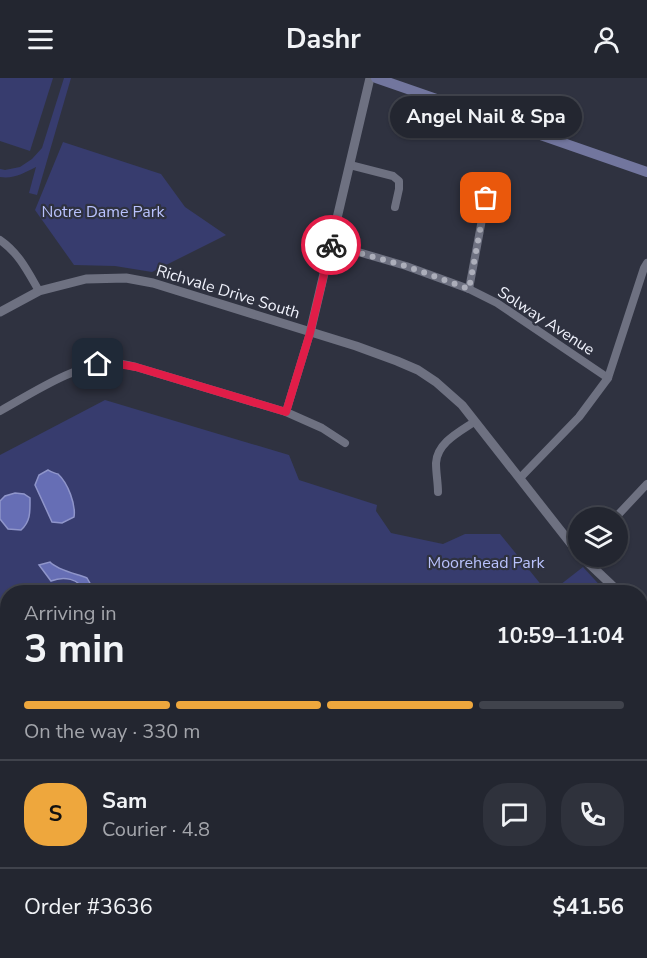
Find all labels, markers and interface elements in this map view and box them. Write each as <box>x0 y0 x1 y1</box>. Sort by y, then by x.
text: Dashr <box>286 21 361 58</box>
icon: menu <box>24 23 57 56</box>
icon: person <box>590 23 623 56</box>
callout: Angel Nail & Spa <box>390 96 582 138</box>
text: Angel Nail & Spa <box>406 103 566 130</box>
pin <box>460 172 511 223</box>
icon: bag <box>469 181 502 214</box>
park label: Notre Dame Park <box>41 201 166 223</box>
courier <box>301 215 361 275</box>
icon: bike <box>315 229 348 262</box>
street label: Richvale Drive South <box>153 260 303 324</box>
street label: Solway Avenue <box>493 281 599 361</box>
pin <box>72 338 123 389</box>
icon: home <box>81 347 114 380</box>
map controls <box>568 507 628 567</box>
button: layers <box>568 507 628 567</box>
park label: Moorehead Park <box>427 552 546 574</box>
text: Arriving in <box>24 600 117 627</box>
text: 10:59–11:04 <box>496 621 624 651</box>
text: 3 min <box>24 623 125 676</box>
text: On the way · 330 m <box>24 718 200 745</box>
button: chat <box>483 783 546 846</box>
button: phone <box>561 783 624 846</box>
text: Sam <box>102 786 147 816</box>
text: S <box>49 799 62 829</box>
text: Courier · 4.8 <box>102 816 210 843</box>
text: Order #3636 <box>24 892 153 922</box>
text: $41.56 <box>553 892 624 922</box>

